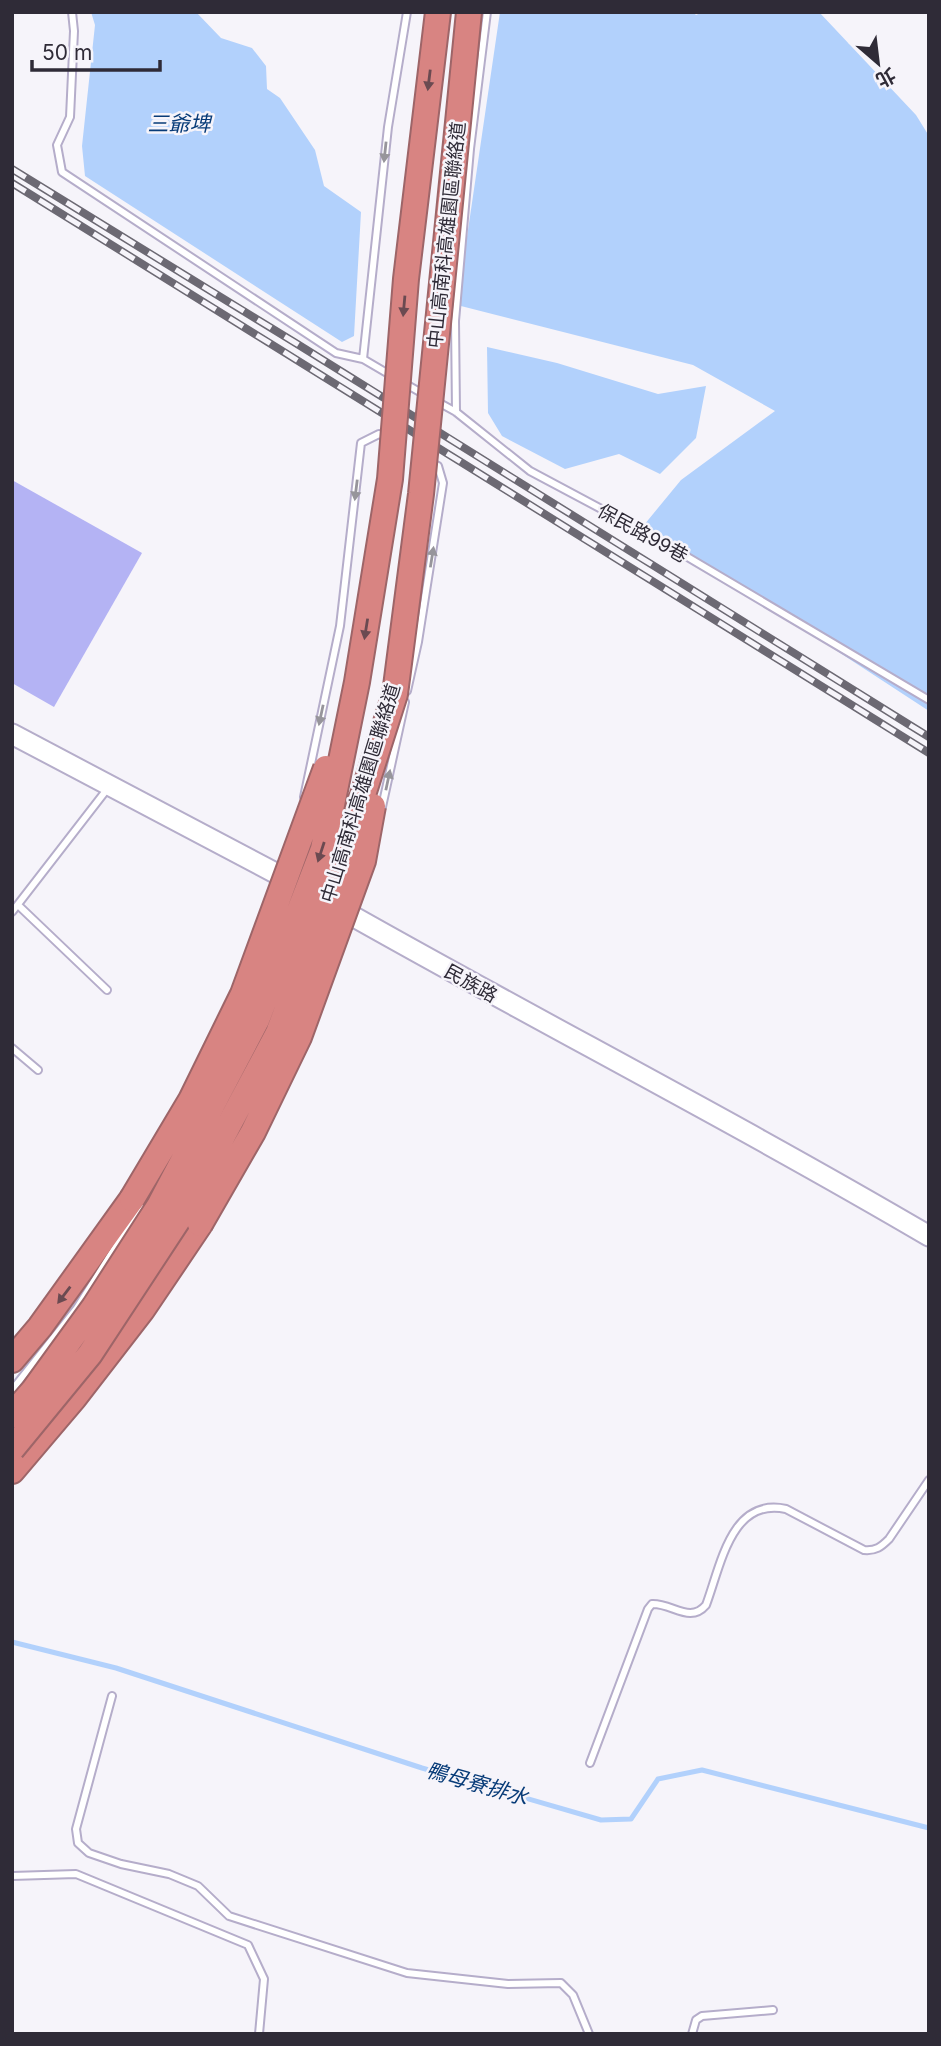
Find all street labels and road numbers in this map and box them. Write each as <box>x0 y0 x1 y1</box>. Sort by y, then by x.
street label: 中山高南科高雄園區聯絡道 <box>423 120 470 350</box>
street label: 保民路99巷 <box>594 499 692 568</box>
street label: 中山高南科高雄園區聯絡道 <box>316 681 405 906</box>
street label: 民族路 <box>440 960 501 1007</box>

